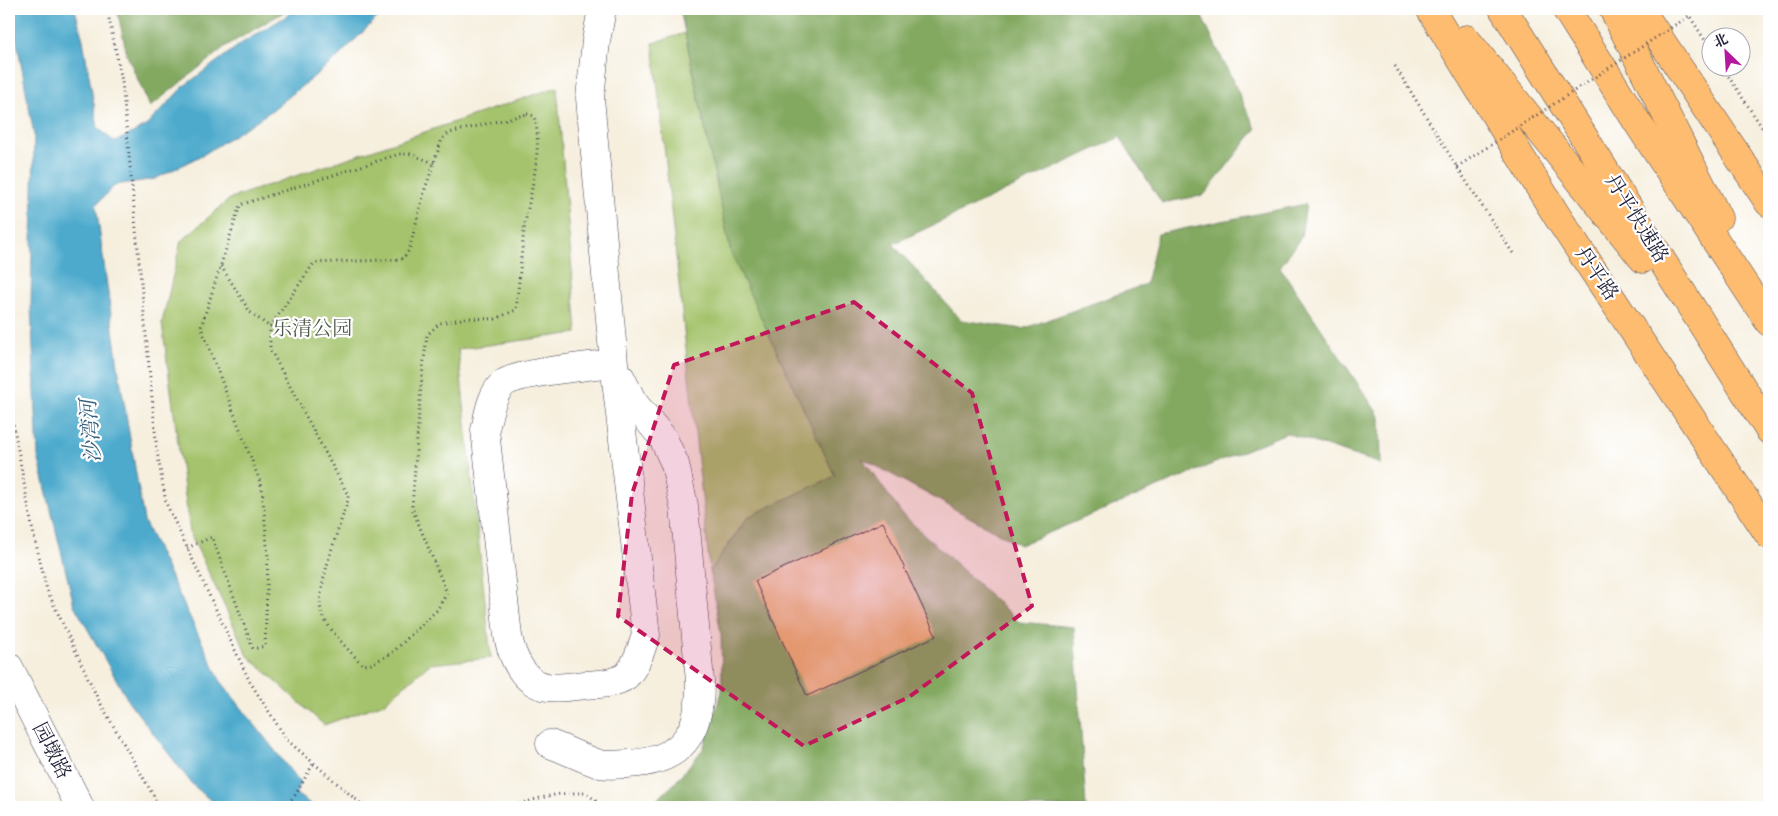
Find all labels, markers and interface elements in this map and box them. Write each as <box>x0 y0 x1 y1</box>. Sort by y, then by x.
north arrow <box>1700 28 1750 78</box>
text: 北 <box>1711 30 1731 52</box>
street label: 丹平快速路 <box>1599 170 1673 268</box>
street label: 丹平路 <box>1569 242 1623 306</box>
park label: 乐清公园 <box>272 317 352 342</box>
water label: 沙湾河 <box>75 394 108 464</box>
street label: 园墩路 <box>26 719 76 783</box>

